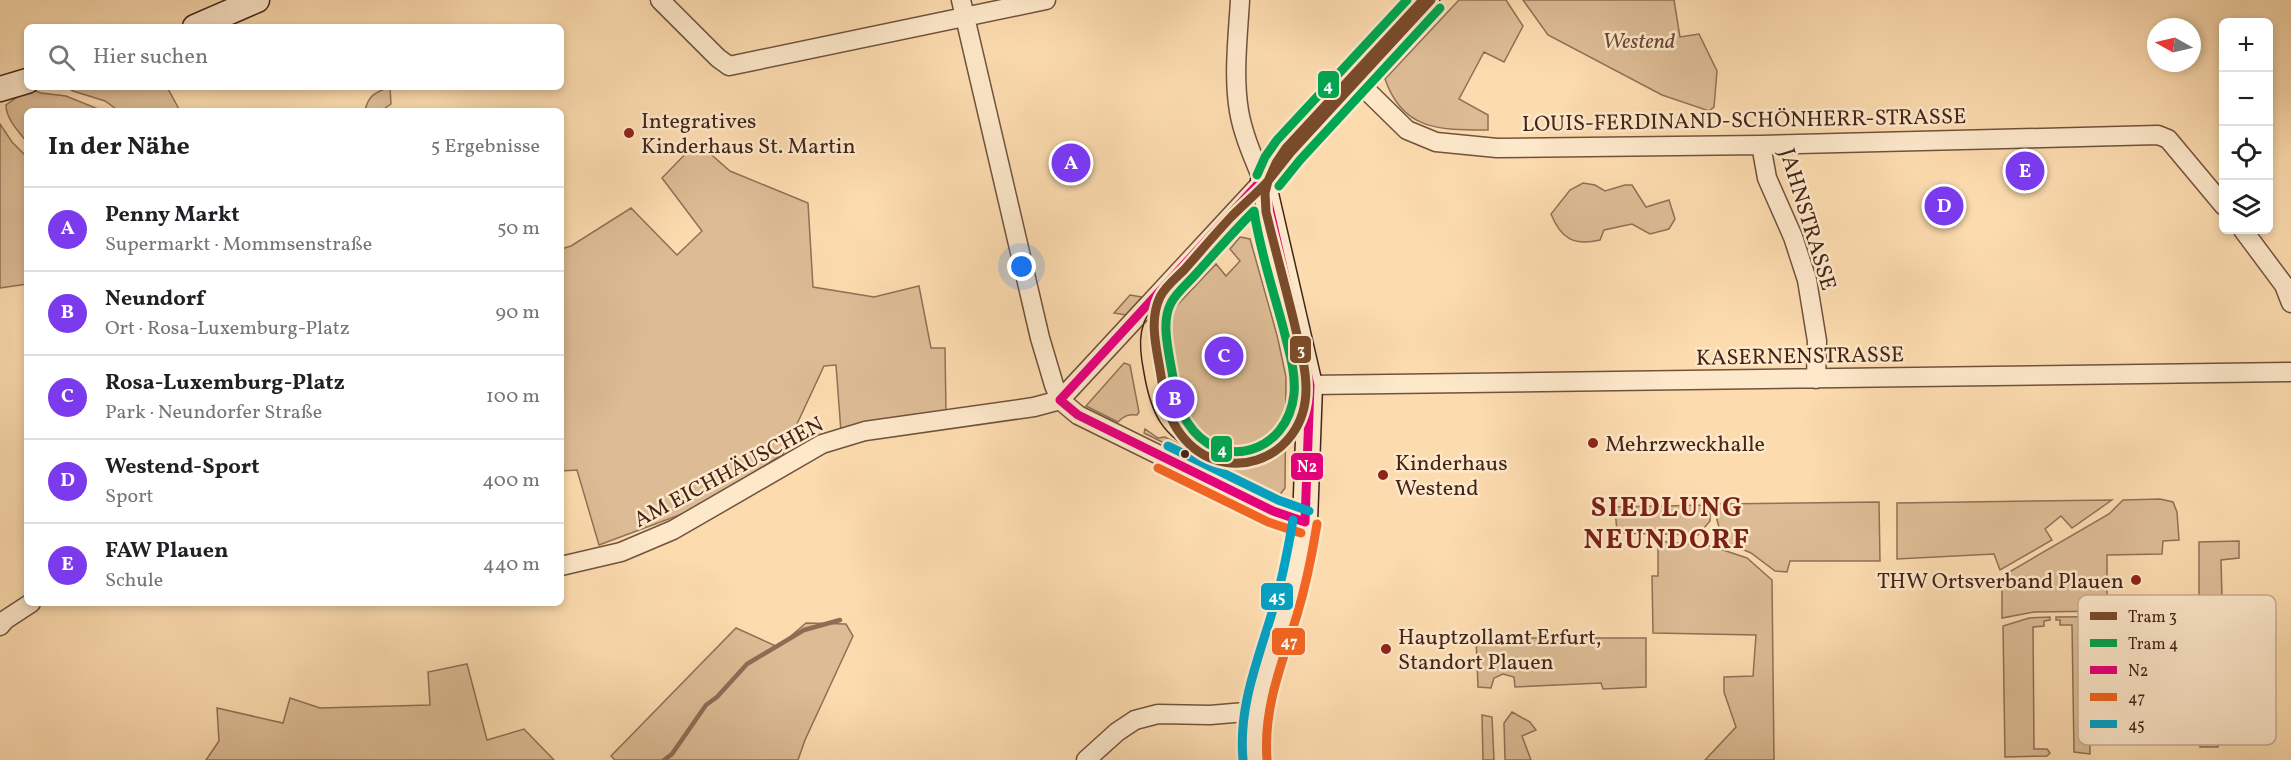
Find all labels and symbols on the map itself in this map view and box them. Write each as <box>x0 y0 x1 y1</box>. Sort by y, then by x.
north arrow <box>2147 18 2201 72</box>
park label: Westend <box>1603 27 1676 58</box>
line badge: 4 <box>1317 70 1340 99</box>
text: 4 <box>1323 76 1333 98</box>
street label: LOUIS-FERDINAND-SCHÖNHERR-STRASSE <box>1522 102 1967 141</box>
place label: Integratives Kinderhaus St. Martin <box>641 107 856 163</box>
marker: Integratives Kinderhaus St. Martin <box>622 126 636 140</box>
pin: A <box>1052 140 1090 186</box>
street label: JAHNSTRASSE <box>1770 145 1843 295</box>
pin: E <box>2006 148 2044 194</box>
pin: D <box>1924 184 1964 228</box>
your location <box>1007 252 1036 281</box>
pin: C <box>1204 334 1244 378</box>
line badge: 3 <box>1289 335 1312 364</box>
text: 3 <box>1297 340 1305 362</box>
street label: KASERNENSTRASSE <box>1696 340 1904 375</box>
pin: B <box>1156 376 1194 422</box>
street label: AM EICHHÄUSCHEN <box>629 410 830 536</box>
place label: Mehrzweckhalle <box>1605 430 1765 461</box>
line badge: 4 <box>1210 435 1233 463</box>
marker: Mehrzweckhalle <box>1586 436 1600 450</box>
text: 4 <box>1217 440 1227 462</box>
unlabelled marker <box>1179 448 1191 460</box>
place label: Kinderhaus Westend <box>1395 449 1508 505</box>
line badge: N2 <box>1290 452 1324 481</box>
text: N2 <box>1297 457 1317 479</box>
marker: Kinderhaus Westend <box>1376 468 1390 482</box>
district label: SIEDLUNG NEUNDORF <box>1583 489 1751 560</box>
place label: THW Ortsverband Plauen <box>1877 567 2124 598</box>
marker: THW Ortsverband Plauen <box>2129 573 2143 587</box>
line badge: 45 <box>1260 582 1294 611</box>
text: 45 <box>1268 587 1286 609</box>
legend <box>2078 595 2276 745</box>
text: Tram 3 <box>2128 607 2177 629</box>
place label: Hauptzollamt Erfurt, Standort Plauen <box>1398 623 1601 679</box>
line badge: 47 <box>1271 627 1306 656</box>
text: 47 <box>1280 632 1298 654</box>
text: Tram 4 <box>2128 634 2178 656</box>
marker: Hauptzollamt Erfurt, Standort Plauen <box>1379 642 1393 656</box>
text: N2 <box>2128 661 2148 683</box>
text: 47 <box>2128 688 2146 710</box>
text: 45 <box>2128 715 2145 737</box>

